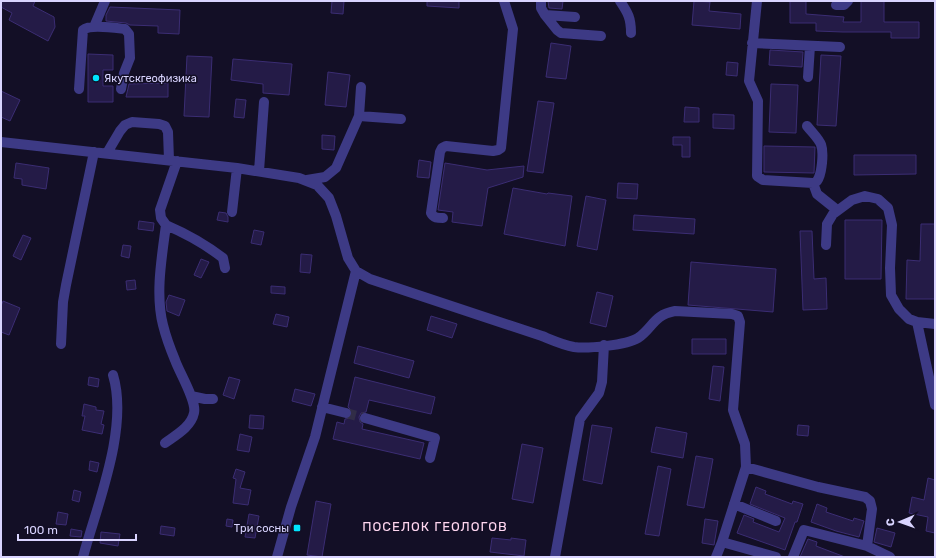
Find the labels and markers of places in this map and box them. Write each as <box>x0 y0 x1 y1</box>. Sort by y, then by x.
place label: Якутскгеофизика <box>104 72 197 85</box>
marker: Якутскгеофизика <box>91 73 101 83</box>
place label: Три сосны <box>234 522 289 535</box>
marker: Три сосны <box>292 523 302 533</box>

